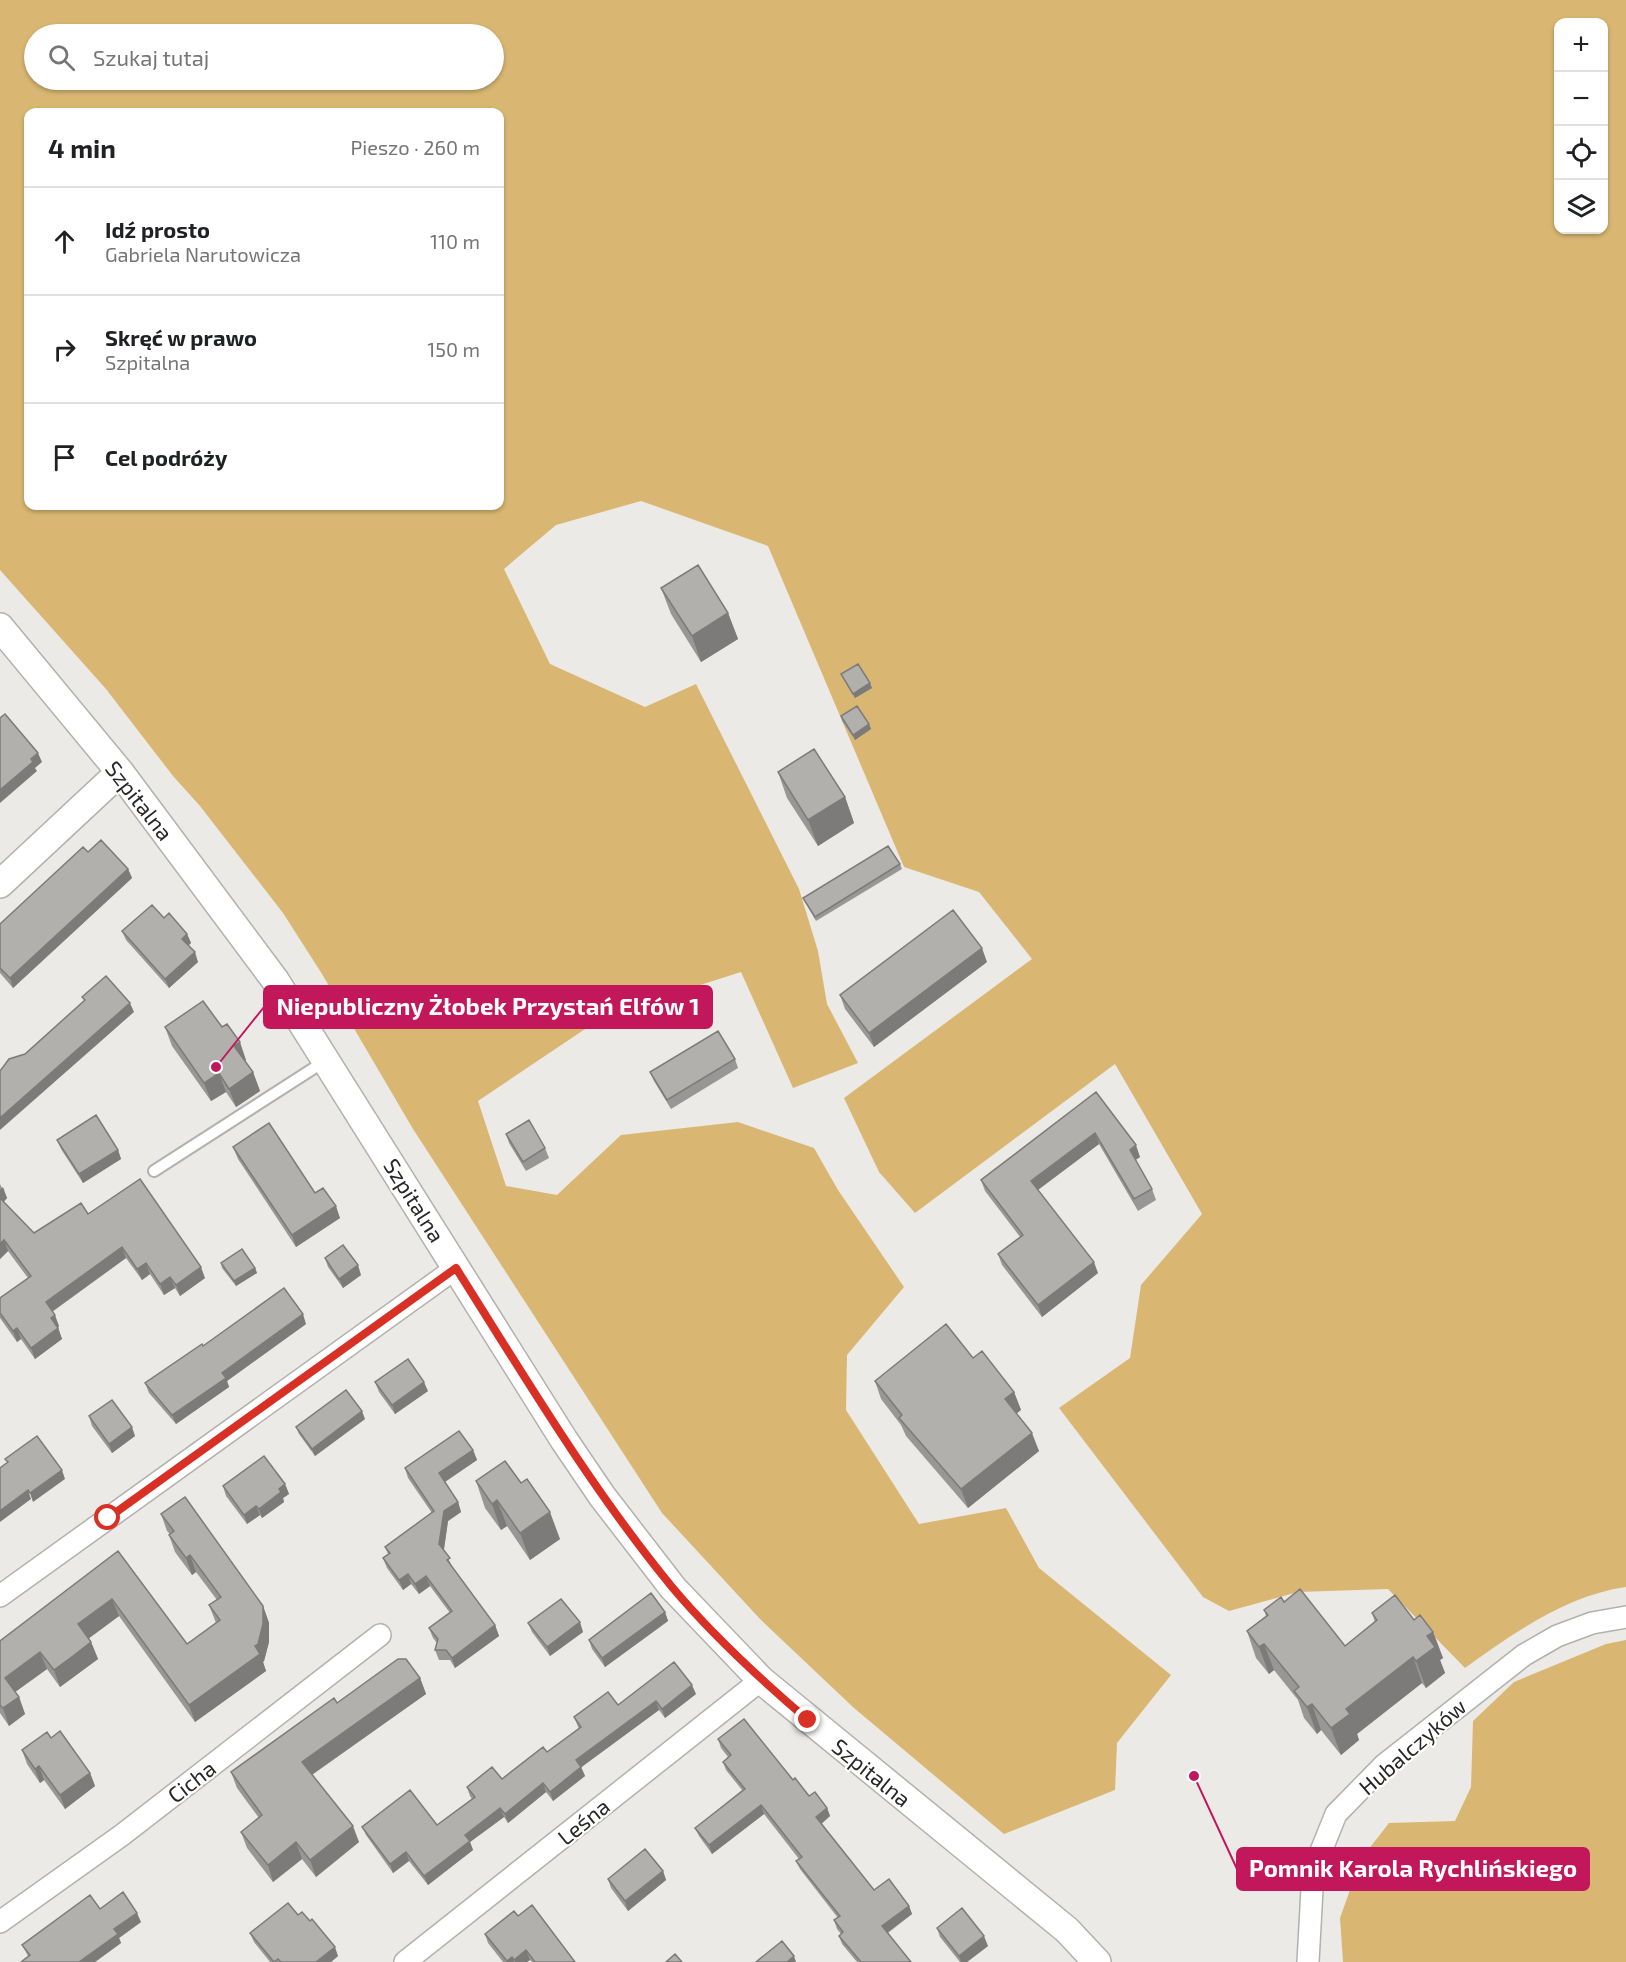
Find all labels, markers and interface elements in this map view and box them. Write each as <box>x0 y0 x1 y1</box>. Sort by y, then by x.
map controls <box>1554 18 1608 234</box>
button: + <box>1554 18 1608 72</box>
search box <box>24 24 504 90</box>
icon: search <box>45 41 78 74</box>
text: Szukaj tutaj <box>93 44 209 70</box>
button: − <box>1554 72 1608 126</box>
button: locate <box>1554 126 1608 180</box>
text: 4 min <box>48 132 116 163</box>
text: Pieszo · 260 m <box>350 135 480 159</box>
button: layers <box>1554 180 1608 234</box>
text: Idź prosto <box>105 216 210 242</box>
icon: ahead <box>48 225 81 258</box>
text: 110 m <box>430 229 480 253</box>
text: Gabriela Narutowicza <box>105 242 301 266</box>
text: Skręć w prawo <box>105 324 257 350</box>
icon: right <box>48 333 81 366</box>
text: 150 m <box>427 337 480 361</box>
text: Szpitalna <box>105 350 190 374</box>
icon: arrive <box>48 441 81 474</box>
text: Cel podróży <box>105 444 227 470</box>
street label: Szpitalna <box>101 755 179 845</box>
callout: Niepubliczny Żłobek Przystań Elfów 1 <box>264 986 712 1028</box>
text: Niepubliczny Żłobek Przystań Elfów 1 <box>276 991 700 1020</box>
street label: Szpitalna <box>379 1153 451 1247</box>
route start <box>94 1504 120 1530</box>
street label: Hubalczyków <box>1353 1692 1471 1800</box>
route end <box>794 1706 820 1732</box>
street label: Szpitalna <box>827 1732 917 1812</box>
street label: Cicha <box>162 1754 220 1808</box>
street label: Leśna <box>552 1792 614 1850</box>
callout: Pomnik Karola Rychlińskiego <box>1237 1848 1589 1890</box>
text: Pomnik Karola Rychlińskiego <box>1249 1853 1577 1882</box>

